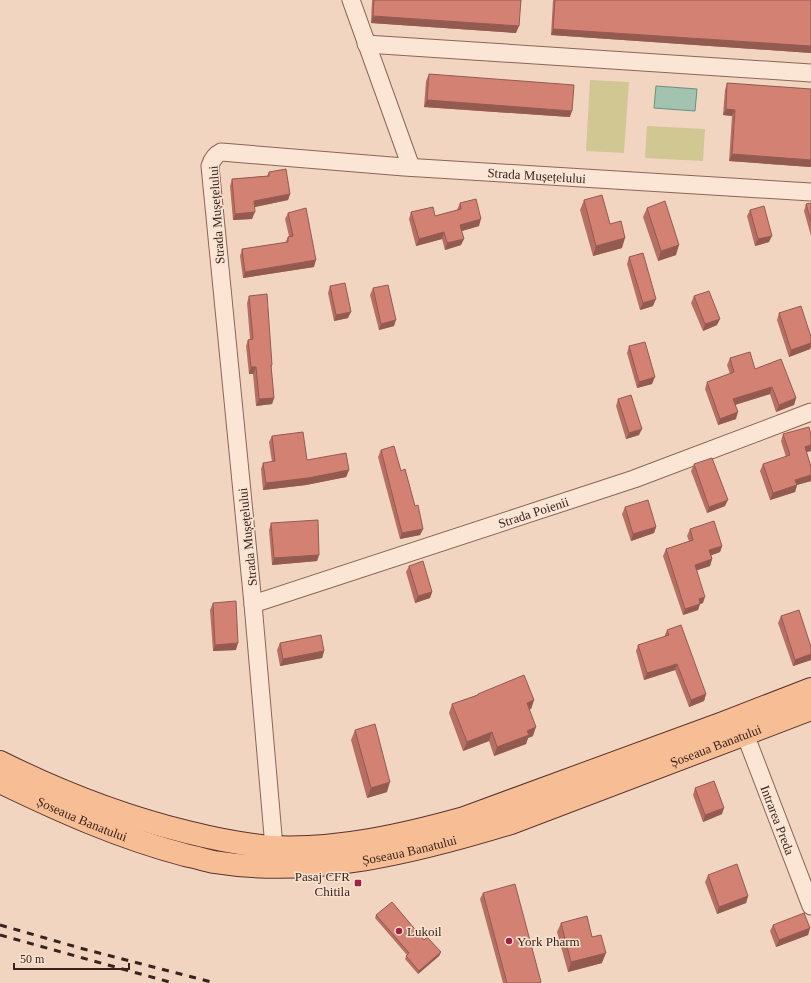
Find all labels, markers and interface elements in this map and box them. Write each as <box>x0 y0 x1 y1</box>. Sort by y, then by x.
street label: Strada Mușețelului <box>206 165 227 265</box>
street label: Strada Mușețelului <box>487 165 587 186</box>
street label: Strada Mușețelului <box>235 487 260 587</box>
street label: Strada Poienii <box>496 494 571 531</box>
street label: Șoseaua Banatului <box>668 721 764 770</box>
street label: Intrarea Preda <box>757 783 798 857</box>
street label: Șoseaua Banatului <box>34 794 130 845</box>
street label: Șoseaua Banatului <box>361 832 459 868</box>
place label: Pasaj CFR Chitila <box>295 869 350 899</box>
marker: Pasaj CFR Chitila <box>353 878 363 888</box>
place label: Lukoil <box>407 924 442 939</box>
marker: Lukoil <box>394 926 404 936</box>
place label: York Pharm <box>517 934 580 949</box>
marker: York Pharm <box>504 936 514 946</box>
scale bar <box>14 945 129 971</box>
text: 50 m <box>20 952 45 966</box>

